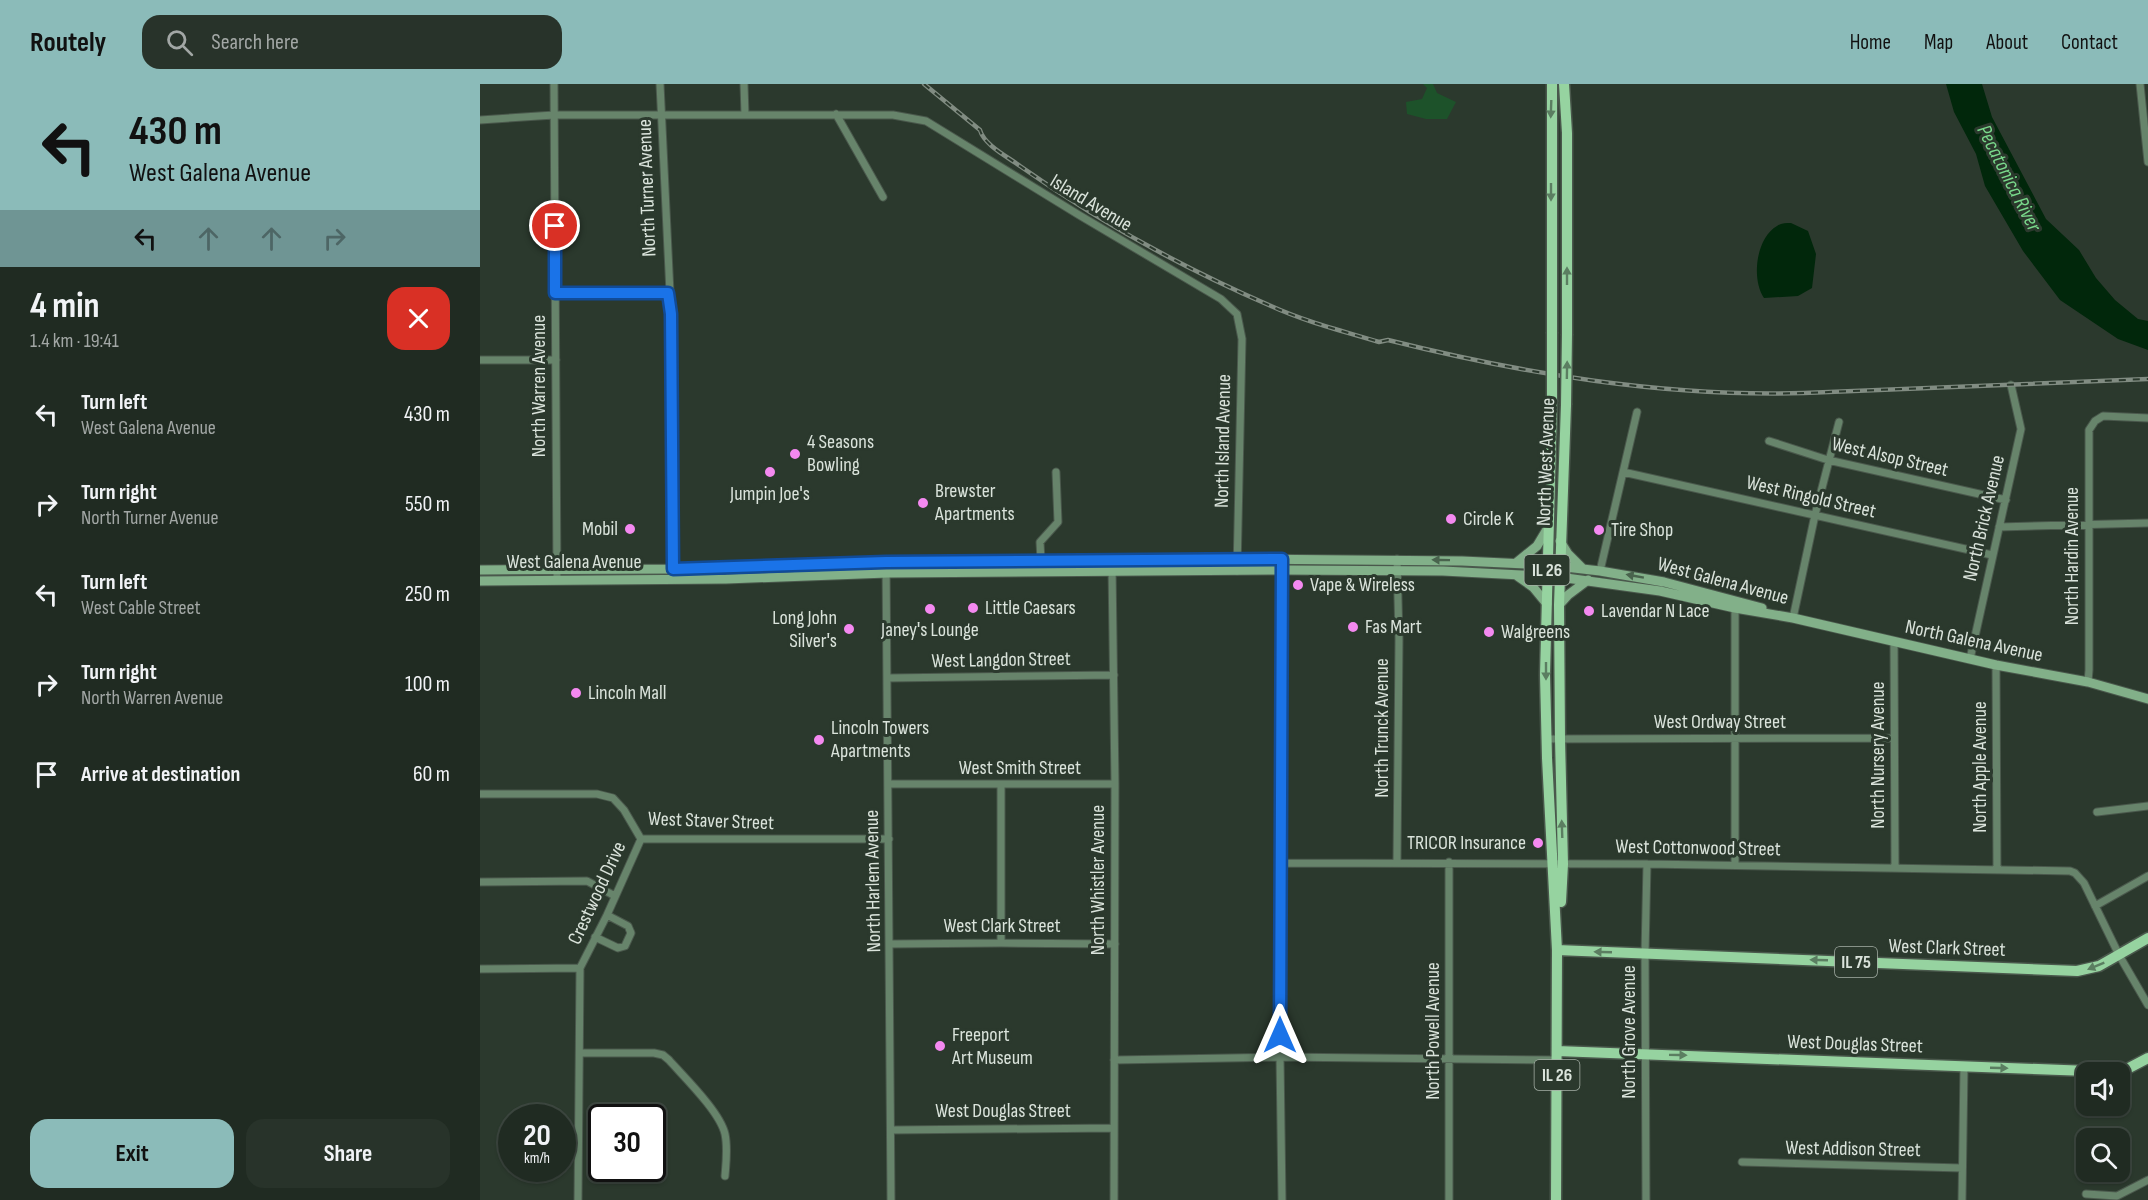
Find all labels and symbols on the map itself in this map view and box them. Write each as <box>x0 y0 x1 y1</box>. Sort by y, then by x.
one-way arrow <box>1547 99 1556 118</box>
street label: North Turner Avenue <box>633 119 661 257</box>
water label: Pecatonica River <box>1972 121 2047 236</box>
street label: Island Avenue <box>1046 169 1136 237</box>
one-way arrow <box>1546 183 1556 202</box>
pin <box>529 200 580 251</box>
one-way arrow <box>1562 266 1572 285</box>
street label: North Warren Avenue <box>527 315 551 457</box>
one-way arrow <box>1562 360 1572 379</box>
street label: North Island Avenue <box>1210 374 1236 508</box>
street label: North West Avenue <box>1532 397 1560 527</box>
place label: 4 Seasons Bowling <box>807 430 874 477</box>
street label: West Alsop Street <box>1829 432 1951 482</box>
marker: 4 Seasons Bowling <box>788 447 802 461</box>
street label: North Brick Avenue <box>1958 453 2010 583</box>
marker: Jumpin Joe's <box>763 465 777 479</box>
street label: West Ringold Street <box>1744 470 1878 524</box>
place label: Brewster Apartments <box>934 479 1015 526</box>
place label: Jumpin Joe's <box>729 482 810 506</box>
street label: North Hardin Avenue <box>2060 487 2084 625</box>
marker: Brewster Apartments <box>916 496 930 510</box>
place label: Circle K <box>1463 507 1514 531</box>
marker: Circle K <box>1444 512 1458 526</box>
place label: Mobil <box>582 517 618 541</box>
place label: Tire Shop <box>1611 518 1673 542</box>
marker: Mobil <box>623 522 637 536</box>
marker: Tire Shop <box>1592 523 1606 537</box>
street label: West Galena Avenue <box>507 550 641 574</box>
street label: West Galena Avenue <box>1655 552 1791 610</box>
one-way arrow <box>1431 555 1450 565</box>
road number: IL 26 <box>1524 555 1570 585</box>
one-way arrow <box>1625 572 1644 581</box>
place label: Vape & Wireless <box>1310 573 1415 597</box>
marker: Vape & Wireless <box>1291 578 1305 592</box>
place label: Little Caesars <box>985 596 1076 620</box>
place label: Lavendar N Lace <box>1601 599 1710 623</box>
marker: Little Caesars <box>966 601 980 615</box>
marker: Janey's Lounge <box>923 602 937 616</box>
marker: Lavendar N Lace <box>1582 604 1596 618</box>
place label: Long John Silver's <box>772 606 837 653</box>
place label: Fas Mart <box>1365 615 1422 639</box>
street label: North Galena Avenue <box>1903 615 2045 667</box>
place label: Janey's Lounge <box>880 618 979 642</box>
marker: Fas Mart <box>1346 620 1360 634</box>
place label: Walgreens <box>1501 620 1570 644</box>
marker: Long John Silver's <box>842 622 856 636</box>
marker: Walgreens <box>1482 625 1496 639</box>
street label: West Langdon Street <box>931 647 1071 673</box>
street label: North Trunck Avenue <box>1370 658 1394 798</box>
one-way arrow <box>1541 661 1551 680</box>
place label: Lincoln Mall <box>588 681 666 705</box>
street label: North Nursery Avenue <box>1866 681 1890 829</box>
marker: Lincoln Mall <box>569 686 583 700</box>
street label: North Apple Avenue <box>1968 701 1992 833</box>
street label: West Ordway Street <box>1654 710 1786 734</box>
place label: Lincoln Towers Apartments <box>830 716 929 763</box>
marker: Lincoln Towers Apartments <box>812 733 826 747</box>
street label: West Smith Street <box>959 756 1081 780</box>
street label: North Whistler Avenue <box>1086 805 1110 955</box>
street label: West Staver Street <box>648 807 774 835</box>
street label: North Harlem Avenue <box>860 809 886 953</box>
one-way arrow <box>1558 819 1567 838</box>
place label: TRICOR Insurance <box>1407 831 1526 855</box>
street label: West Cottonwood Street <box>1615 835 1781 861</box>
marker: TRICOR Insurance <box>1531 836 1545 850</box>
street label: Crestwood Drive <box>563 838 631 948</box>
street label: West Clark Street <box>943 914 1061 938</box>
street label: West Clark Street <box>1888 934 2006 962</box>
one-way arrow <box>1593 947 1612 956</box>
road number: IL 75 <box>1835 947 1877 977</box>
one-way arrow <box>1809 956 1828 965</box>
one-way arrow <box>2087 961 2105 971</box>
street label: North Powell Avenue <box>1421 962 1445 1100</box>
street label: North Grove Avenue <box>1617 965 1641 1099</box>
position arrow <box>1248 1003 1312 1067</box>
place label: Freeport Art Museum <box>951 1023 1033 1070</box>
street label: West Douglas Street <box>1787 1030 1923 1058</box>
marker: Freeport Art Museum <box>933 1039 947 1053</box>
one-way arrow <box>1669 1050 1688 1060</box>
road number: IL 26 <box>1534 1060 1580 1090</box>
one-way arrow <box>1989 1063 2008 1072</box>
street label: West Douglas Street <box>935 1099 1071 1123</box>
speed limit sign: 30 <box>588 1104 666 1182</box>
street label: West Addison Street <box>1785 1136 1921 1162</box>

